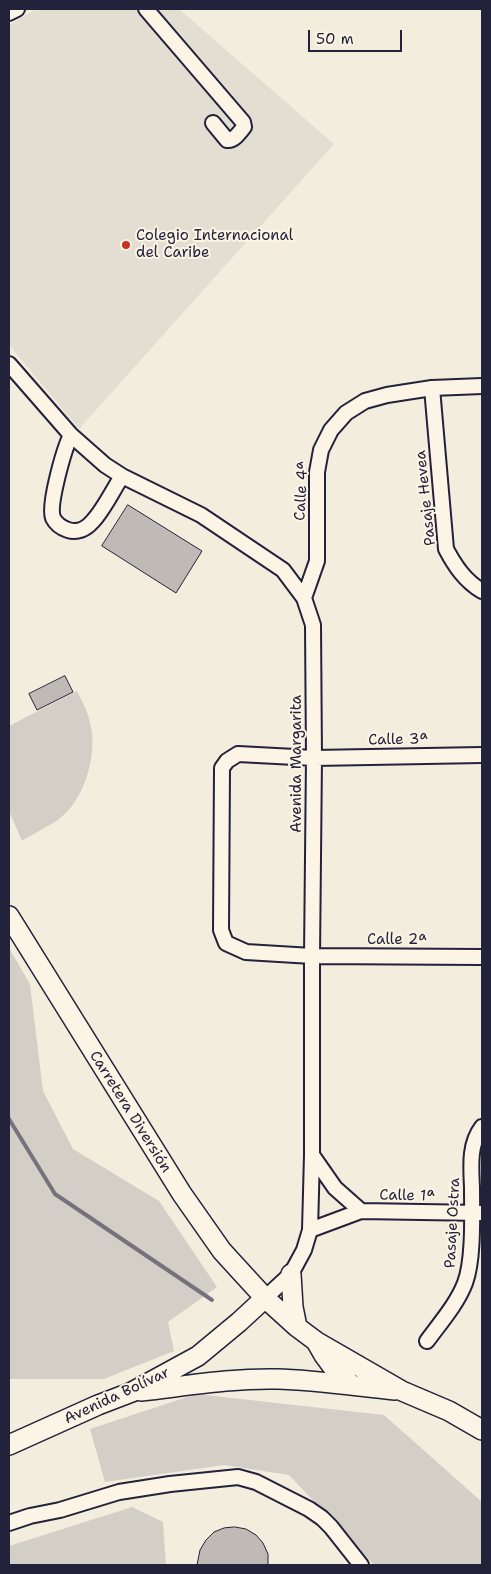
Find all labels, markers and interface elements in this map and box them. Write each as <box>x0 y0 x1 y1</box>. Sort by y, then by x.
scale bar <box>311 20 405 52</box>
text: 50 m <box>316 29 354 49</box>
place label: Colegio Internacional del Caribe <box>136 227 293 262</box>
marker: Colegio Internacional del Caribe <box>120 239 132 251</box>
street label: Pasaje Hevea <box>412 449 440 547</box>
street label: Calle 4ª <box>291 461 313 521</box>
street label: Avenida Margarita <box>288 695 306 833</box>
street label: Calle 3ª <box>368 730 428 750</box>
street label: Calle 2ª <box>367 931 427 949</box>
street label: Carretera Diversión <box>85 1048 175 1176</box>
street label: Pasaje Ostra <box>442 1177 464 1269</box>
street label: Calle 1ª <box>379 1187 435 1205</box>
street label: Avenida Bolívar <box>61 1364 173 1428</box>

